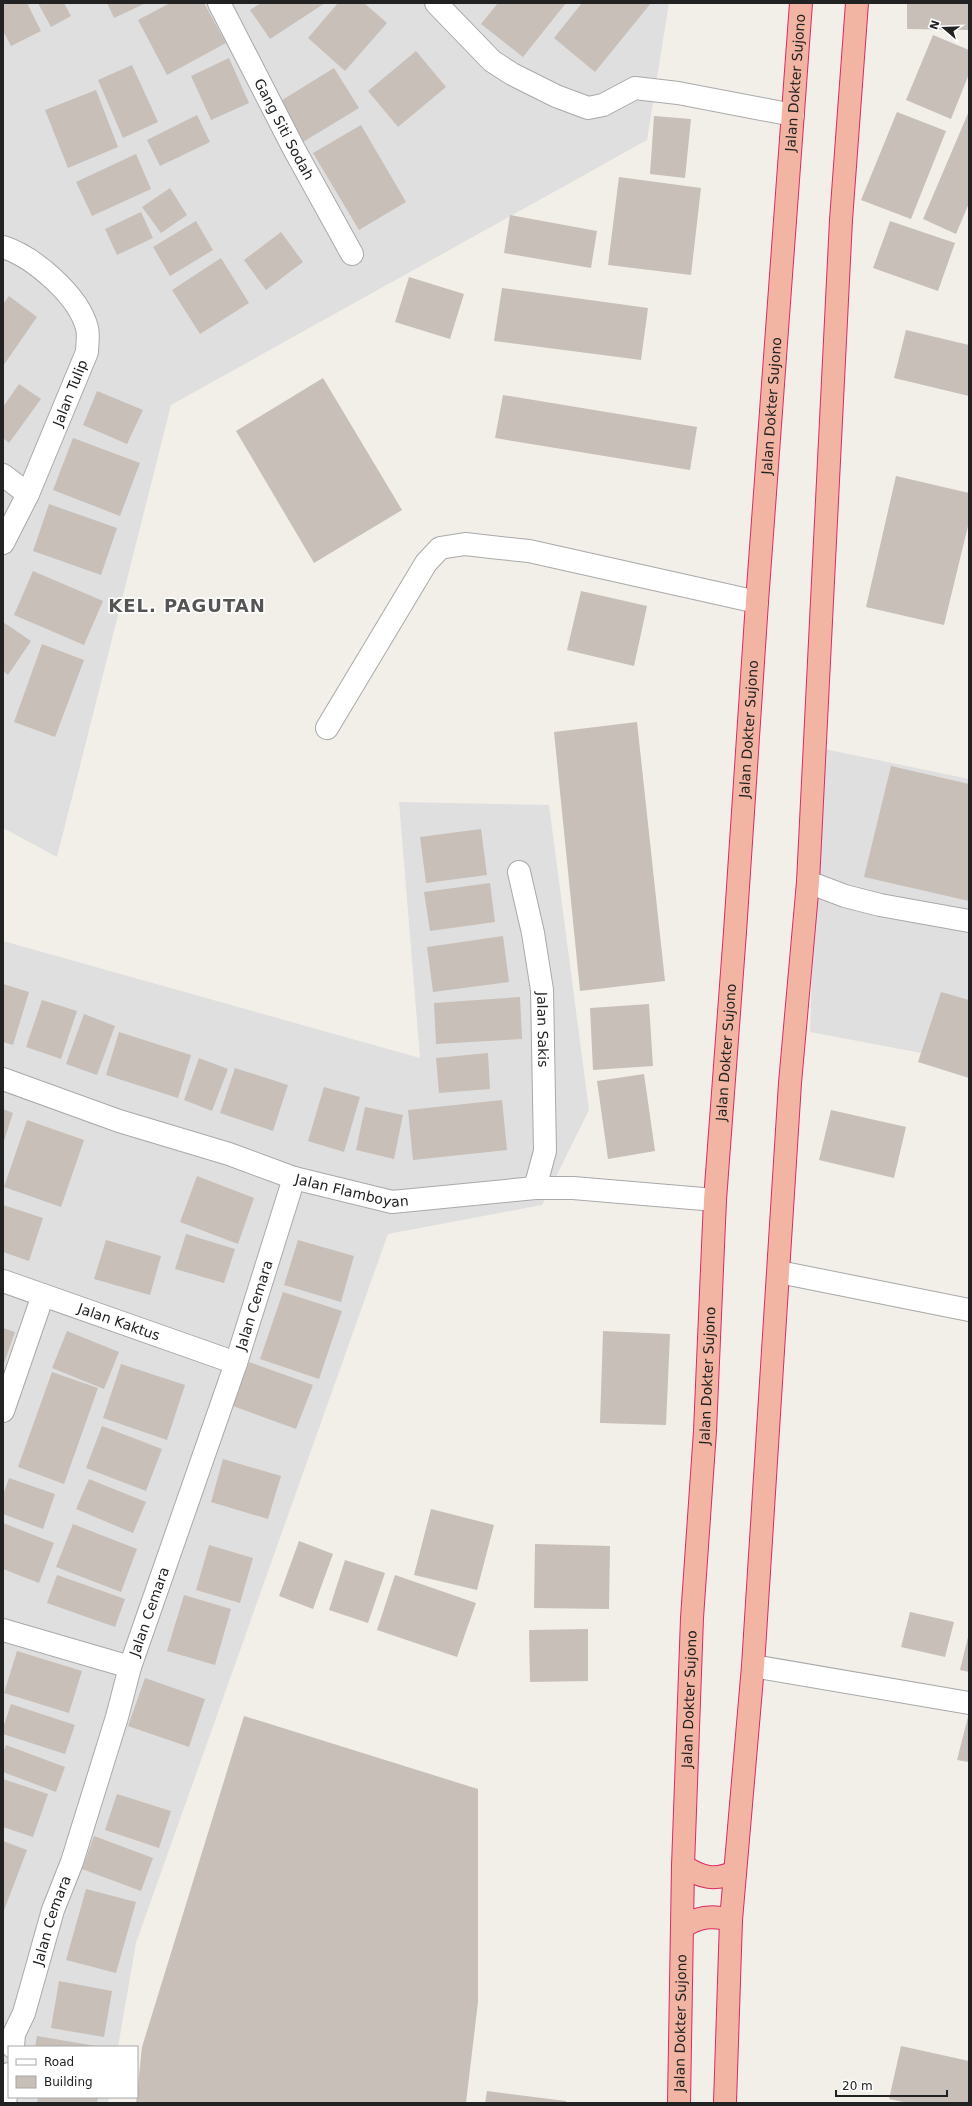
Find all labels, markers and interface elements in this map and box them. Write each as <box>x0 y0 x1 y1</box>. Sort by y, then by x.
north arrow <box>924 8 964 48</box>
street label: Jalan Dokter Sujono <box>782 13 808 153</box>
text: N <box>927 18 943 31</box>
street label: Gang Siti Sodah <box>251 76 317 183</box>
street label: Jalan Dokter Sujono <box>758 336 784 476</box>
street label: Jalan Tulip <box>49 357 91 430</box>
district label: KEL. PAGUTAN <box>108 595 266 616</box>
street label: Jalan Dokter Sujono <box>736 660 761 799</box>
street label: Jalan Dokter Sujono <box>713 983 739 1123</box>
street label: Jalan Sakis <box>534 991 551 1068</box>
street label: Jalan Flamboyan <box>293 1170 409 1210</box>
street label: Jalan Cemara <box>232 1258 276 1353</box>
street label: Jalan Kaktus <box>75 1300 162 1344</box>
street label: Jalan Dokter Sujono <box>696 1306 718 1446</box>
street label: Jalan Cemara <box>126 1565 172 1659</box>
street label: Jalan Dokter Sujono <box>679 1630 700 1769</box>
street label: Jalan Cemara <box>30 1873 74 1968</box>
street label: Jalan Dokter Sujono <box>671 1954 690 2093</box>
legend <box>8 2046 138 2098</box>
text: Road <box>44 2055 74 2069</box>
scale bar <box>836 2072 947 2098</box>
text: Building <box>44 2075 93 2089</box>
text: 20 m <box>842 2079 873 2093</box>

